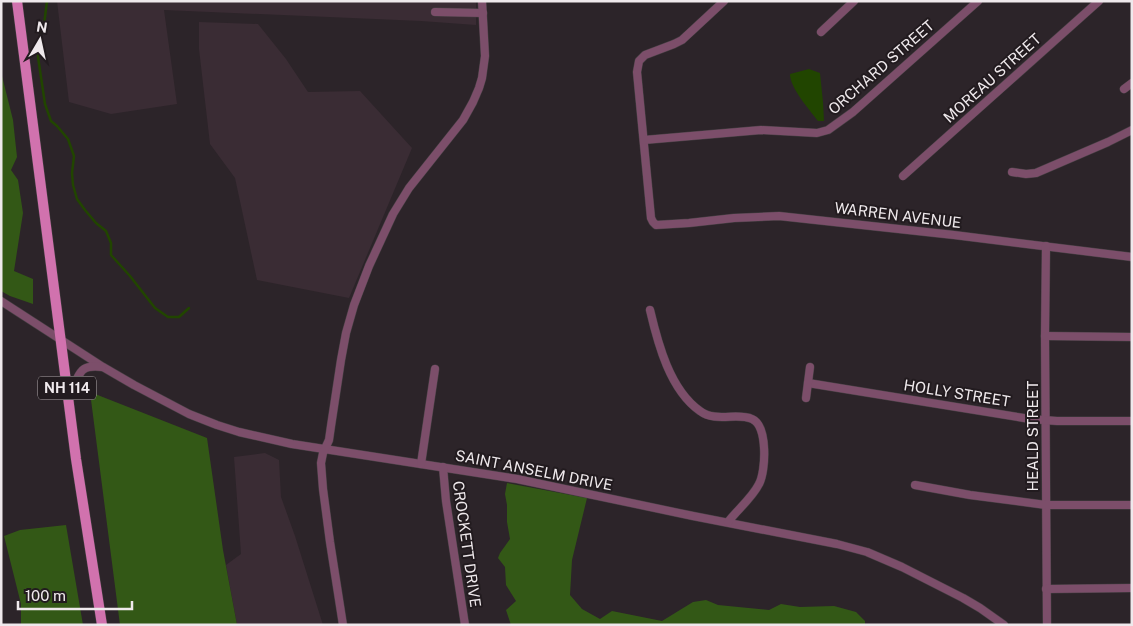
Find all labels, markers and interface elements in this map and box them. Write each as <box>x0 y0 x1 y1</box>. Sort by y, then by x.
north arrow <box>15 15 65 65</box>
street label: ORCHARD STREET <box>825 16 937 118</box>
text: N <box>35 18 49 36</box>
street label: MOREAU STREET <box>940 30 1044 126</box>
street label: WARREN AVENUE <box>834 199 962 231</box>
road number: NH 114 <box>38 376 96 399</box>
street label: HOLLY STREET <box>902 376 1012 410</box>
street label: HEALD STREET <box>1024 381 1041 491</box>
street label: SAINT ANSELM DRIVE <box>454 446 614 494</box>
street label: CROCKETT DRIVE <box>450 480 484 608</box>
scale bar <box>18 578 131 610</box>
text: 100 m <box>25 587 66 604</box>

